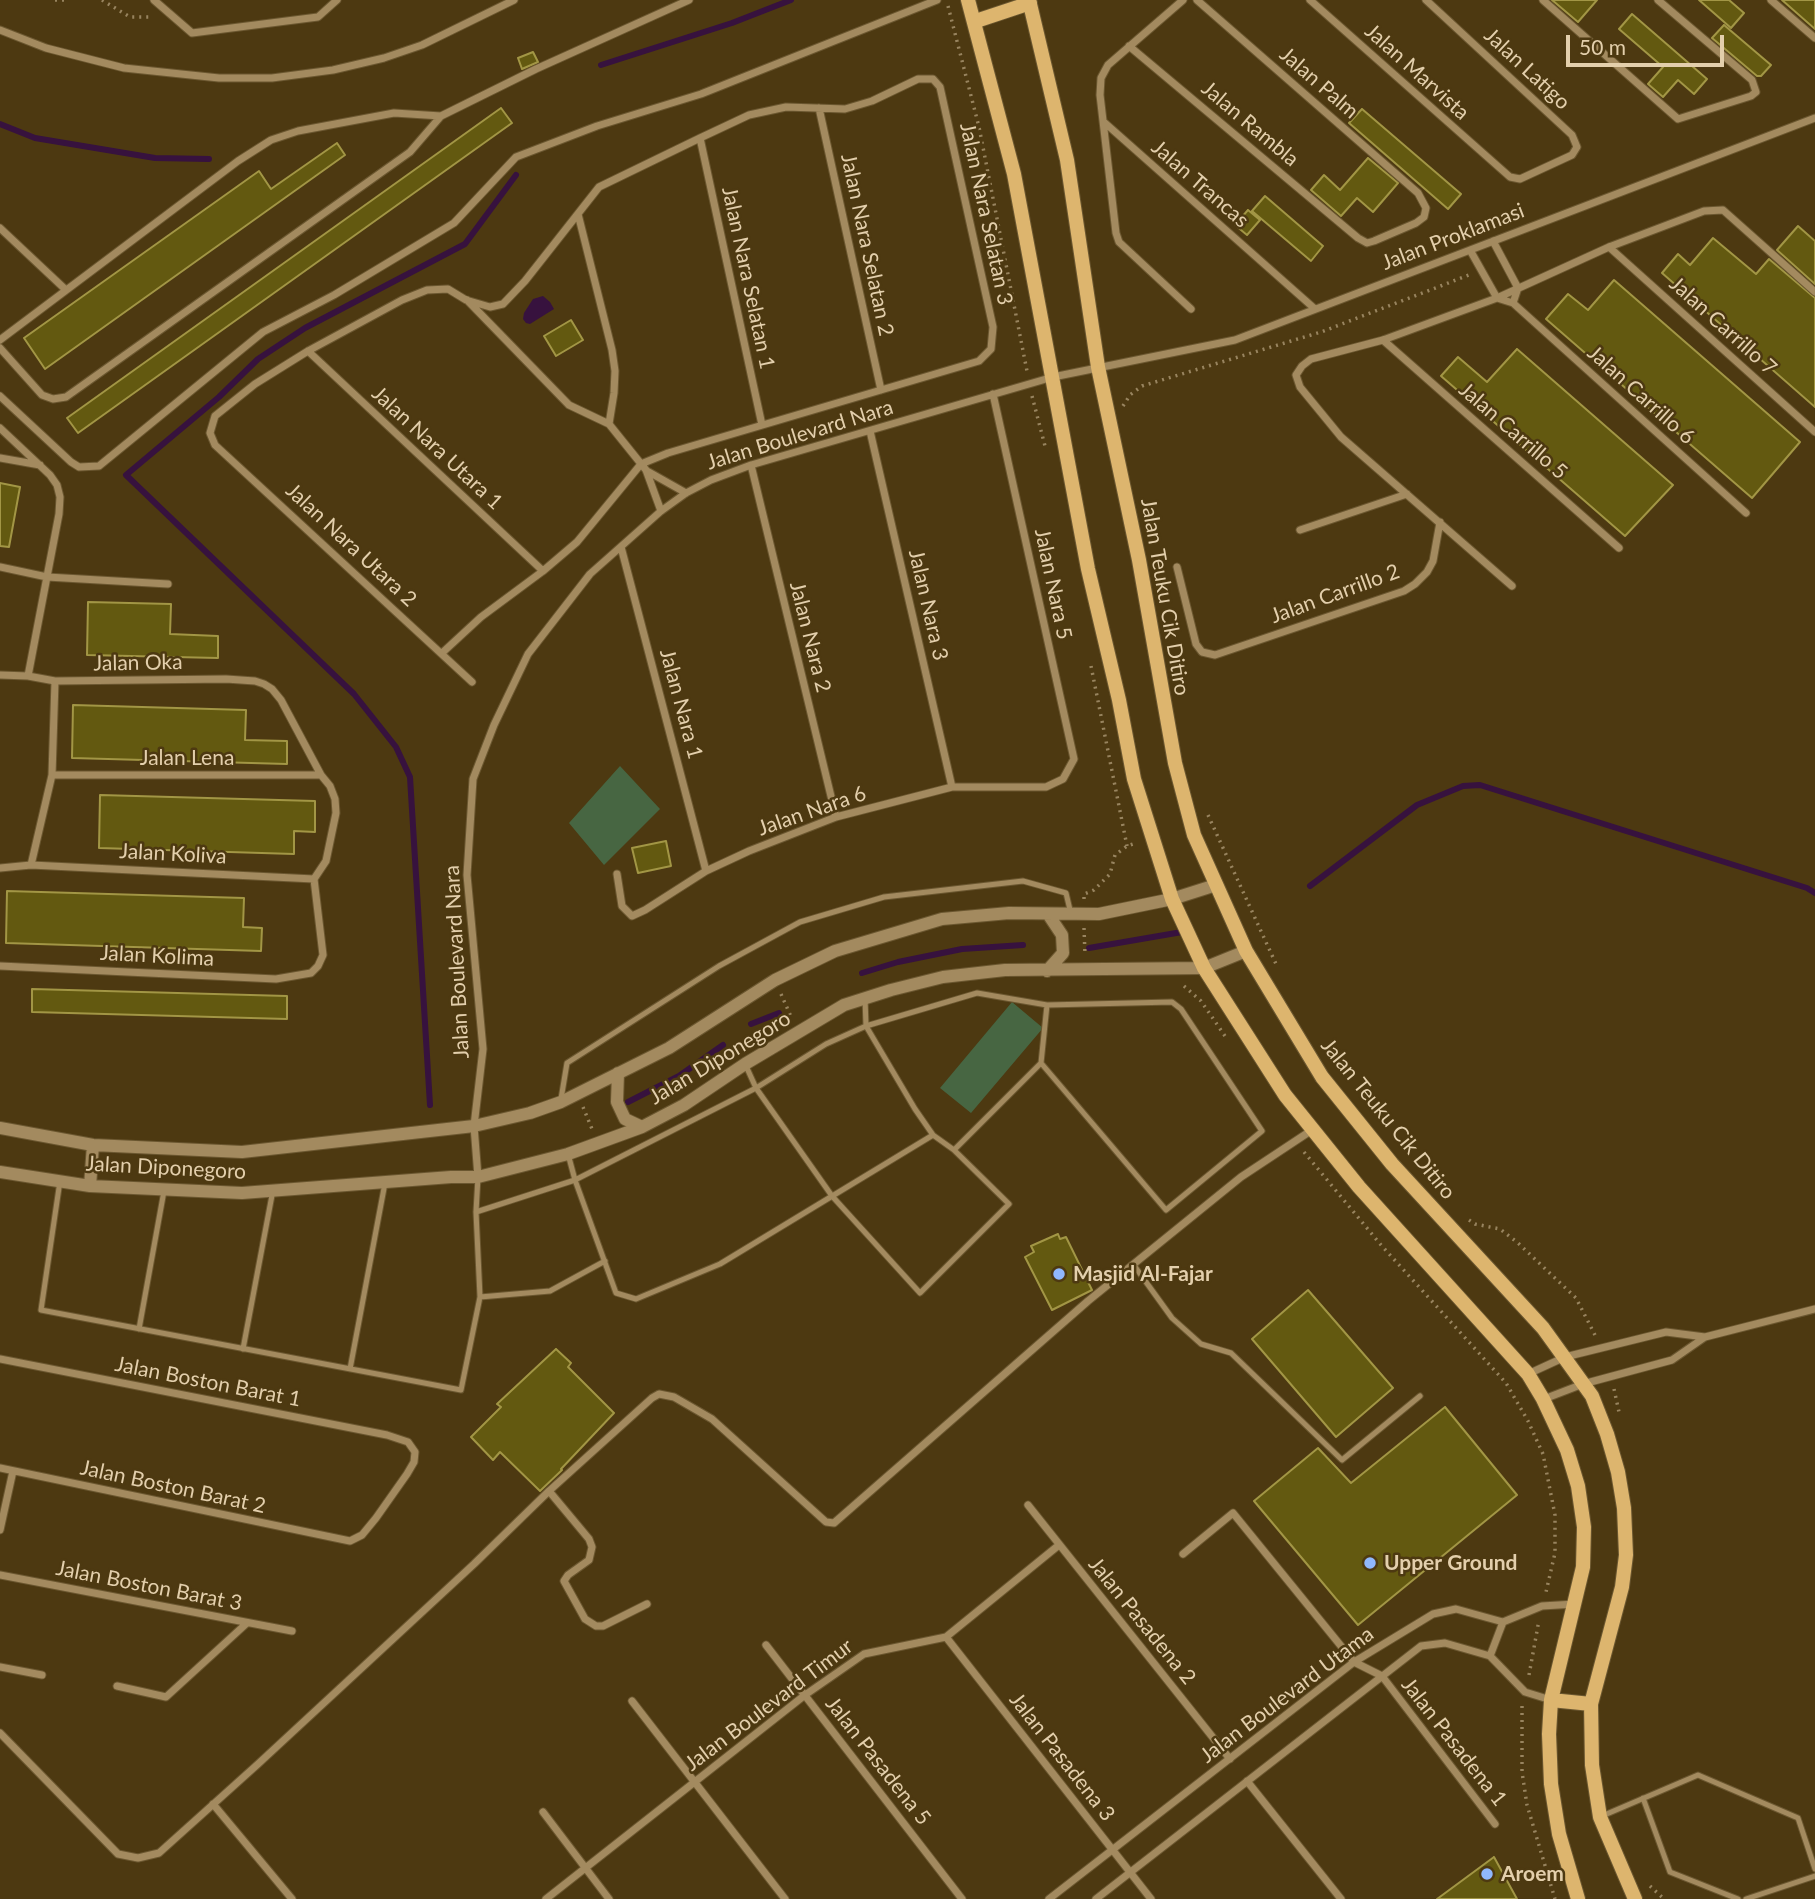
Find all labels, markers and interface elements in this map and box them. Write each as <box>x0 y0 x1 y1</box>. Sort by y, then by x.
street label: Jalan Marvista <box>1360 19 1474 125</box>
scale bar <box>1570 21 1728 65</box>
street label: Jalan Latigo <box>1479 23 1575 115</box>
text: 50 m <box>1579 34 1626 59</box>
street label: Jalan Palm <box>1274 42 1364 124</box>
street label: Jalan Rambla <box>1196 76 1304 172</box>
street label: Jalan Nara Selatan 3 <box>954 121 1018 307</box>
street label: Jalan Trancas <box>1146 135 1254 233</box>
street label: Jalan Nara Selatan 2 <box>835 152 899 338</box>
street label: Jalan Nara Selatan 1 <box>716 185 780 371</box>
street label: Jalan Proklamasi <box>1378 198 1528 276</box>
street label: Jalan Carrillo 7 <box>1664 271 1782 381</box>
street label: Jalan Carrillo 6 <box>1582 340 1700 450</box>
street label: Jalan Carrillo 5 <box>1454 377 1572 485</box>
street label: Jalan Nara Utara 1 <box>366 381 508 515</box>
street label: Jalan Boulevard Nara <box>704 395 896 475</box>
street label: Jalan Nara Utara 2 <box>280 478 422 612</box>
street label: Jalan Teuku Cik Ditiro <box>1135 496 1195 698</box>
street label: Jalan Nara 5 <box>1029 526 1077 642</box>
street label: Jalan Nara 3 <box>903 547 953 663</box>
street label: Jalan Carrillo 2 <box>1267 559 1403 629</box>
street label: Jalan Nara 2 <box>784 579 836 695</box>
street label: Jalan Nara 1 <box>654 646 708 762</box>
street label: Jalan Oka <box>93 650 183 676</box>
street label: Jalan Lena <box>140 745 234 771</box>
street label: Jalan Nara 6 <box>754 781 870 841</box>
street label: Jalan Koliva <box>119 839 227 869</box>
street label: Jalan Boulevard Nara <box>439 865 475 1059</box>
street label: Jalan Kolima <box>99 940 215 972</box>
street label: Jalan Diponegoro <box>645 1006 795 1110</box>
street label: Jalan Teuku Cik Ditiro <box>1315 1033 1461 1205</box>
street label: Jalan Diponegoro <box>85 1151 247 1185</box>
place label: Masjid Al-Fajar <box>1073 1261 1213 1287</box>
marker: Masjid Al-Fajar <box>1051 1266 1067 1282</box>
street label: Jalan Boston Barat 1 <box>113 1352 303 1412</box>
street label: Jalan Boston Barat 2 <box>78 1455 268 1519</box>
place label: Upper Ground <box>1384 1550 1518 1576</box>
street label: Jalan Pasadena 2 <box>1083 1552 1201 1690</box>
marker: Upper Ground <box>1362 1555 1378 1571</box>
street label: Jalan Boston Barat 3 <box>54 1556 244 1616</box>
street label: Jalan Boulevard Utama <box>1195 1622 1379 1768</box>
street label: Jalan Boulevard Timur <box>680 1634 858 1776</box>
street label: Jalan Pasadena 1 <box>1396 1673 1512 1811</box>
street label: Jalan Pasadena 3 <box>1004 1688 1120 1826</box>
street label: Jalan Pasadena 5 <box>820 1692 936 1830</box>
place label: Aroem <box>1501 1861 1564 1887</box>
marker: Aroem <box>1479 1866 1495 1882</box>

